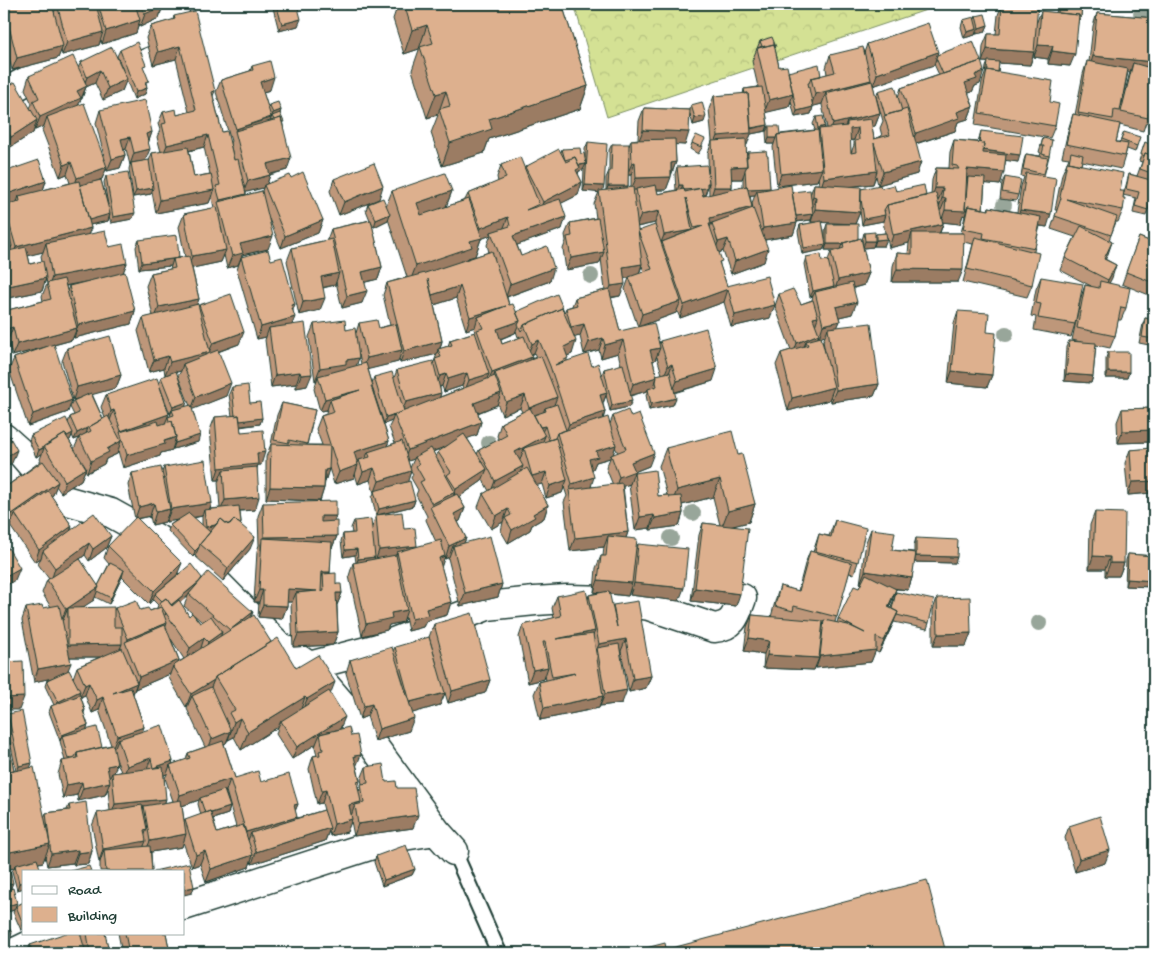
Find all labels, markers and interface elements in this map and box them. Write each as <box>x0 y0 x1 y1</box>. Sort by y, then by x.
legend <box>22 870 185 934</box>
text: Road <box>68 882 102 900</box>
text: Building <box>67 908 117 926</box>

